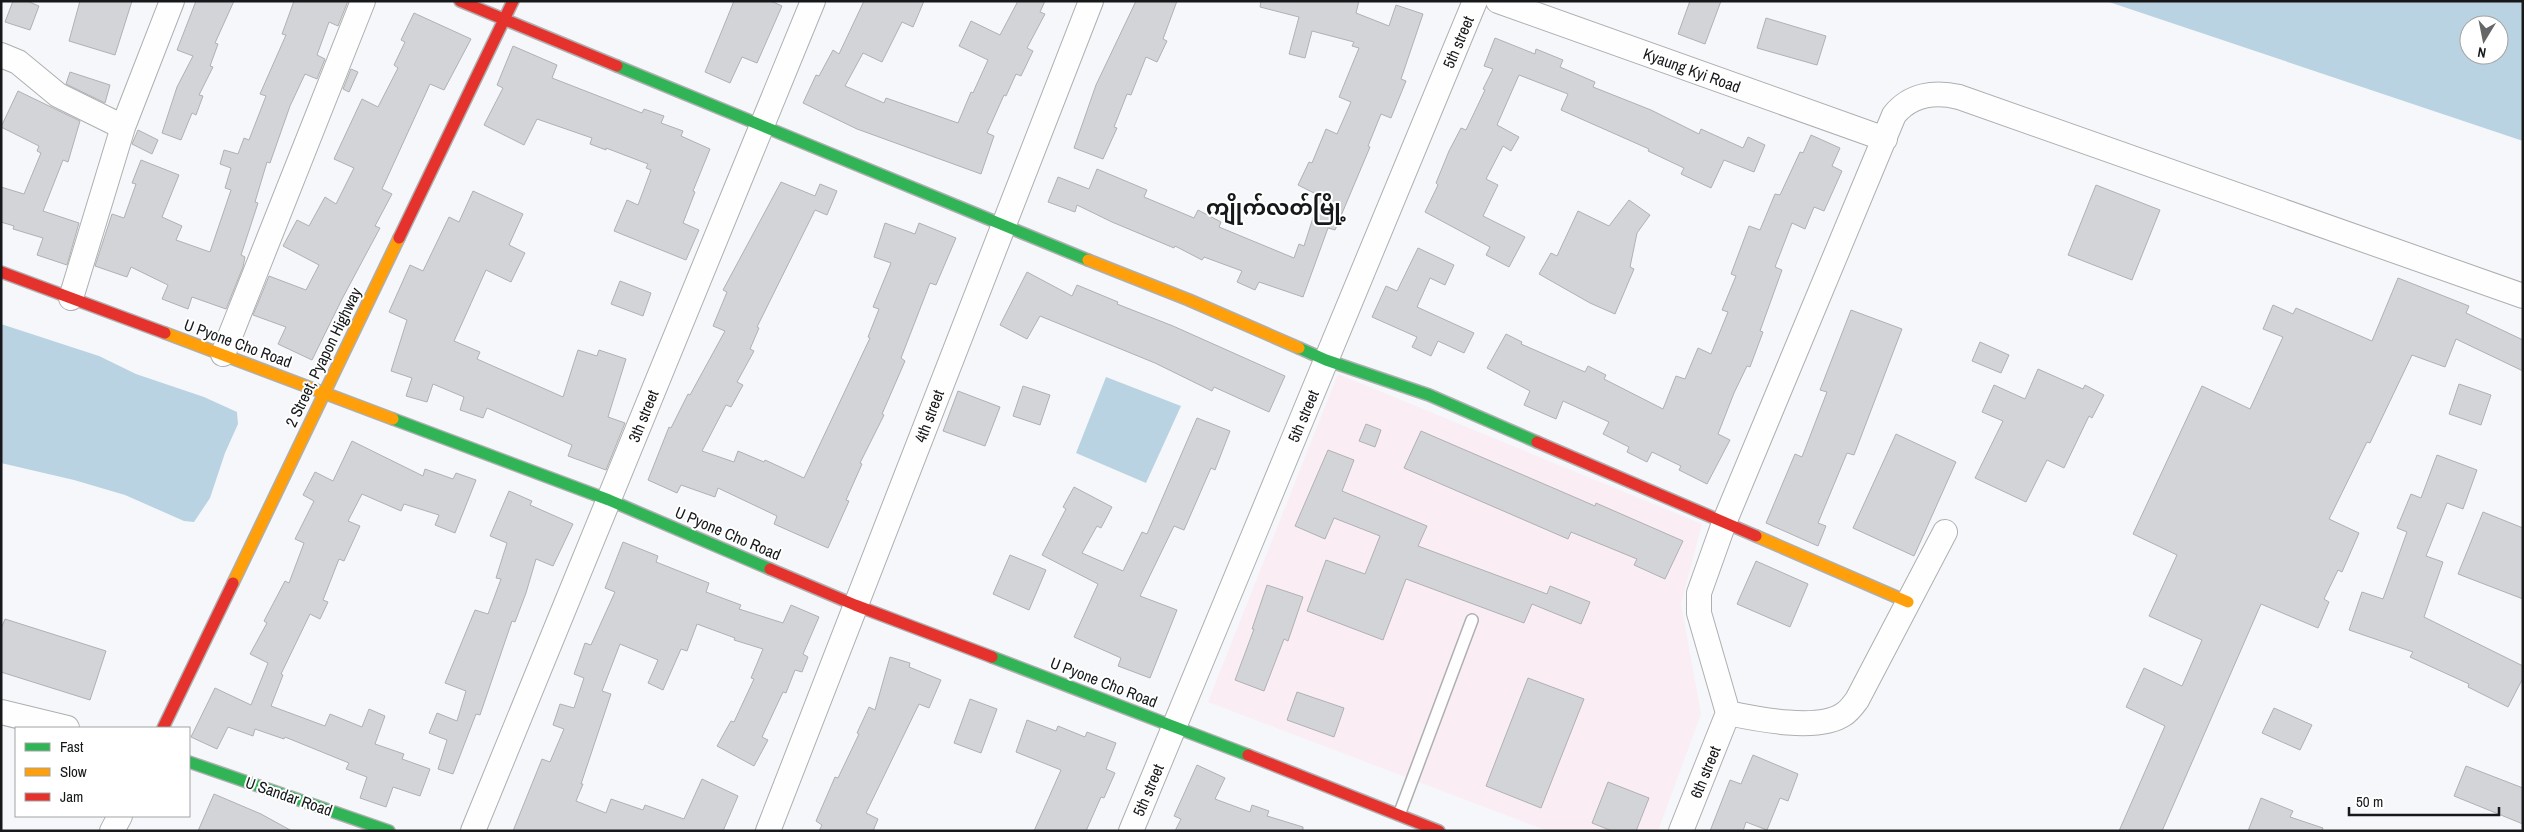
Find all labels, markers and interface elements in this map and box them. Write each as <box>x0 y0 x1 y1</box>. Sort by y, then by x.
street label: 5th street <box>1437 12 1479 71</box>
north arrow <box>2459 15 2509 65</box>
street label: Kyaung Kyi Road <box>1640 42 1744 98</box>
text: N <box>2476 43 2487 62</box>
district label: ကျိုက်လတ်မြို့ <box>1206 192 1346 226</box>
street label: 2 Street, Pyapon Highway <box>280 283 366 430</box>
street label: U Pyone Cho Road <box>181 313 295 373</box>
street label: 3th street <box>623 386 664 445</box>
street label: 4th street <box>909 386 949 445</box>
street label: 5th street <box>1282 386 1324 445</box>
street label: U Pyone Cho Road <box>672 501 784 565</box>
street label: U Pyone Cho Road <box>1047 651 1161 713</box>
legend <box>15 727 190 817</box>
text: Fast <box>60 736 84 757</box>
street label: 6th street <box>1685 742 1726 801</box>
street label: 5th street <box>1127 760 1169 819</box>
text: Slow <box>60 761 87 782</box>
street label: U Sandar Road <box>243 771 335 821</box>
scale bar <box>2349 784 2499 816</box>
text: Jam <box>60 786 83 807</box>
text: 50 m <box>2356 791 2383 812</box>

